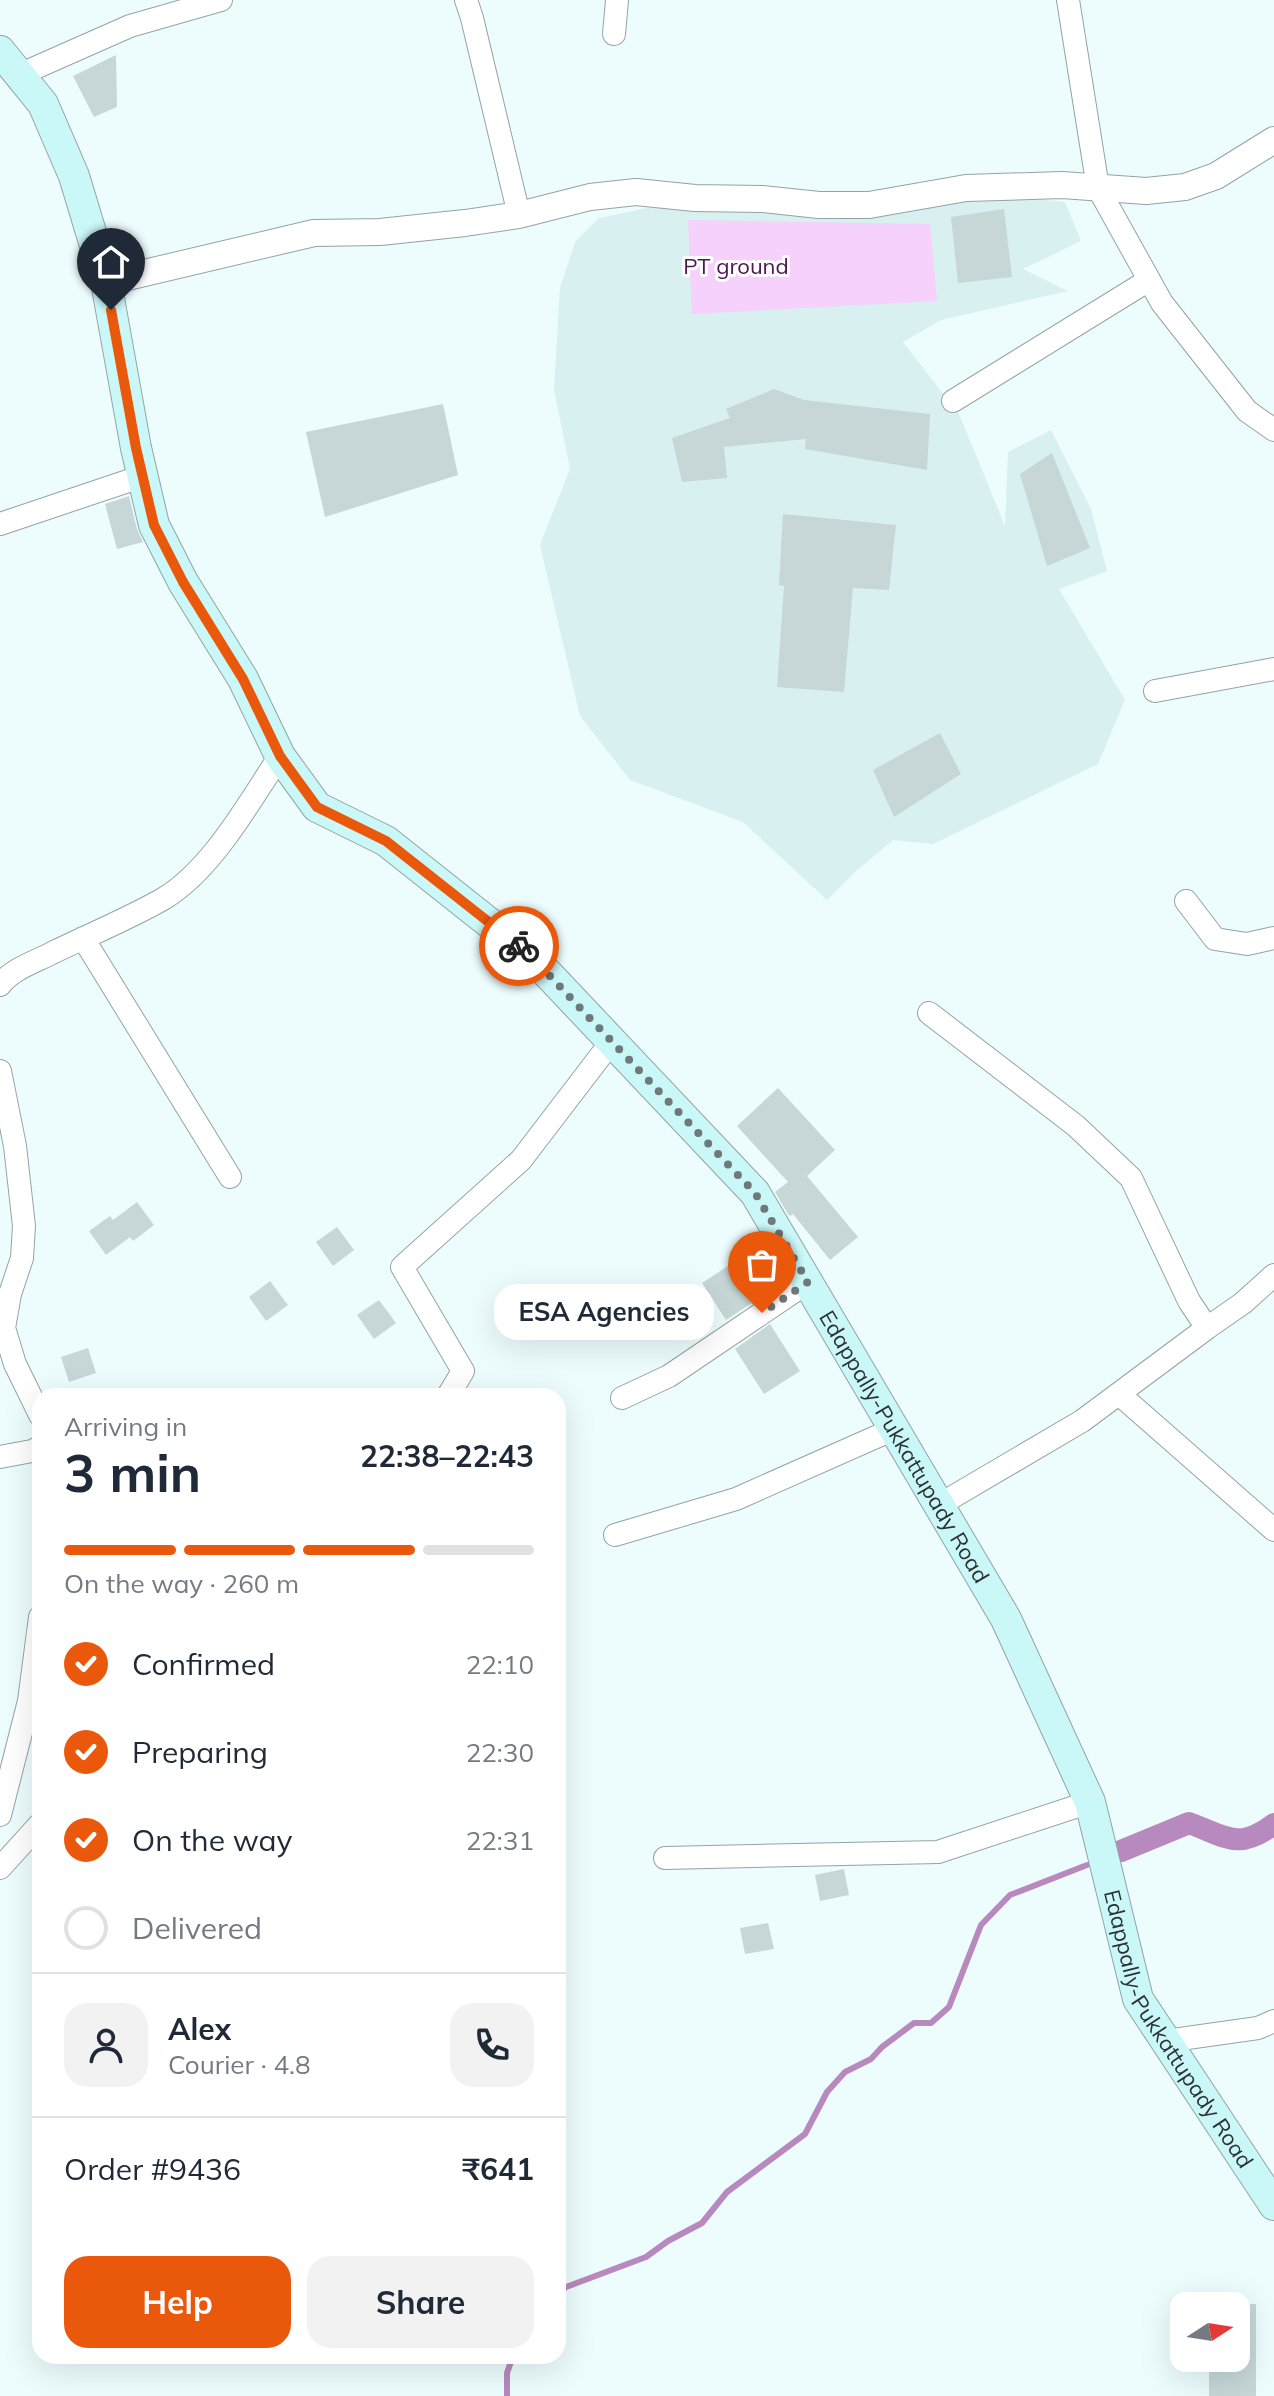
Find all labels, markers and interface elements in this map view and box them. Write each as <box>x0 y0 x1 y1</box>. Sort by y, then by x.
pin <box>77 228 145 310</box>
icon: home <box>89 240 133 284</box>
park label: PT ground <box>683 252 789 280</box>
courier <box>479 906 559 986</box>
icon: bike <box>497 924 541 968</box>
pin <box>728 1231 796 1313</box>
icon: bag <box>740 1243 784 1287</box>
callout: ESA Agencies <box>494 1285 714 1341</box>
text: ESA Agencies <box>518 1295 690 1328</box>
street label: Edappally-Pukkattupady Road <box>813 1305 996 1588</box>
text: Arriving in <box>64 1410 187 1443</box>
text: 22:38–22:43 <box>360 1437 534 1475</box>
text: 3 min <box>64 1440 201 1505</box>
text: On the way · 260 m <box>64 1567 299 1600</box>
icon: check <box>64 1642 108 1686</box>
text: Confirmed <box>132 1645 275 1683</box>
text: 22:10 <box>466 1648 534 1681</box>
icon: check <box>64 1730 108 1774</box>
text: Preparing <box>132 1733 268 1771</box>
text: 22:30 <box>466 1736 534 1769</box>
icon: check <box>64 1818 108 1862</box>
text: On the way <box>132 1821 292 1859</box>
text: 22:31 <box>466 1824 534 1857</box>
street label: Edappally-Pukkattupady Road <box>1098 1887 1260 2173</box>
text: Delivered <box>132 1909 262 1947</box>
button: person <box>64 2003 148 2087</box>
button: phone <box>450 2003 534 2087</box>
text: Alex <box>168 2010 231 2048</box>
text: Courier · 4.8 <box>168 2048 311 2081</box>
text: Order #9436 <box>64 2150 241 2188</box>
text: ₹641 <box>462 2150 534 2188</box>
button: Help <box>64 2256 291 2348</box>
button: Share <box>307 2256 534 2348</box>
north arrow <box>1170 2292 1250 2372</box>
map controls <box>1170 2292 1250 2372</box>

